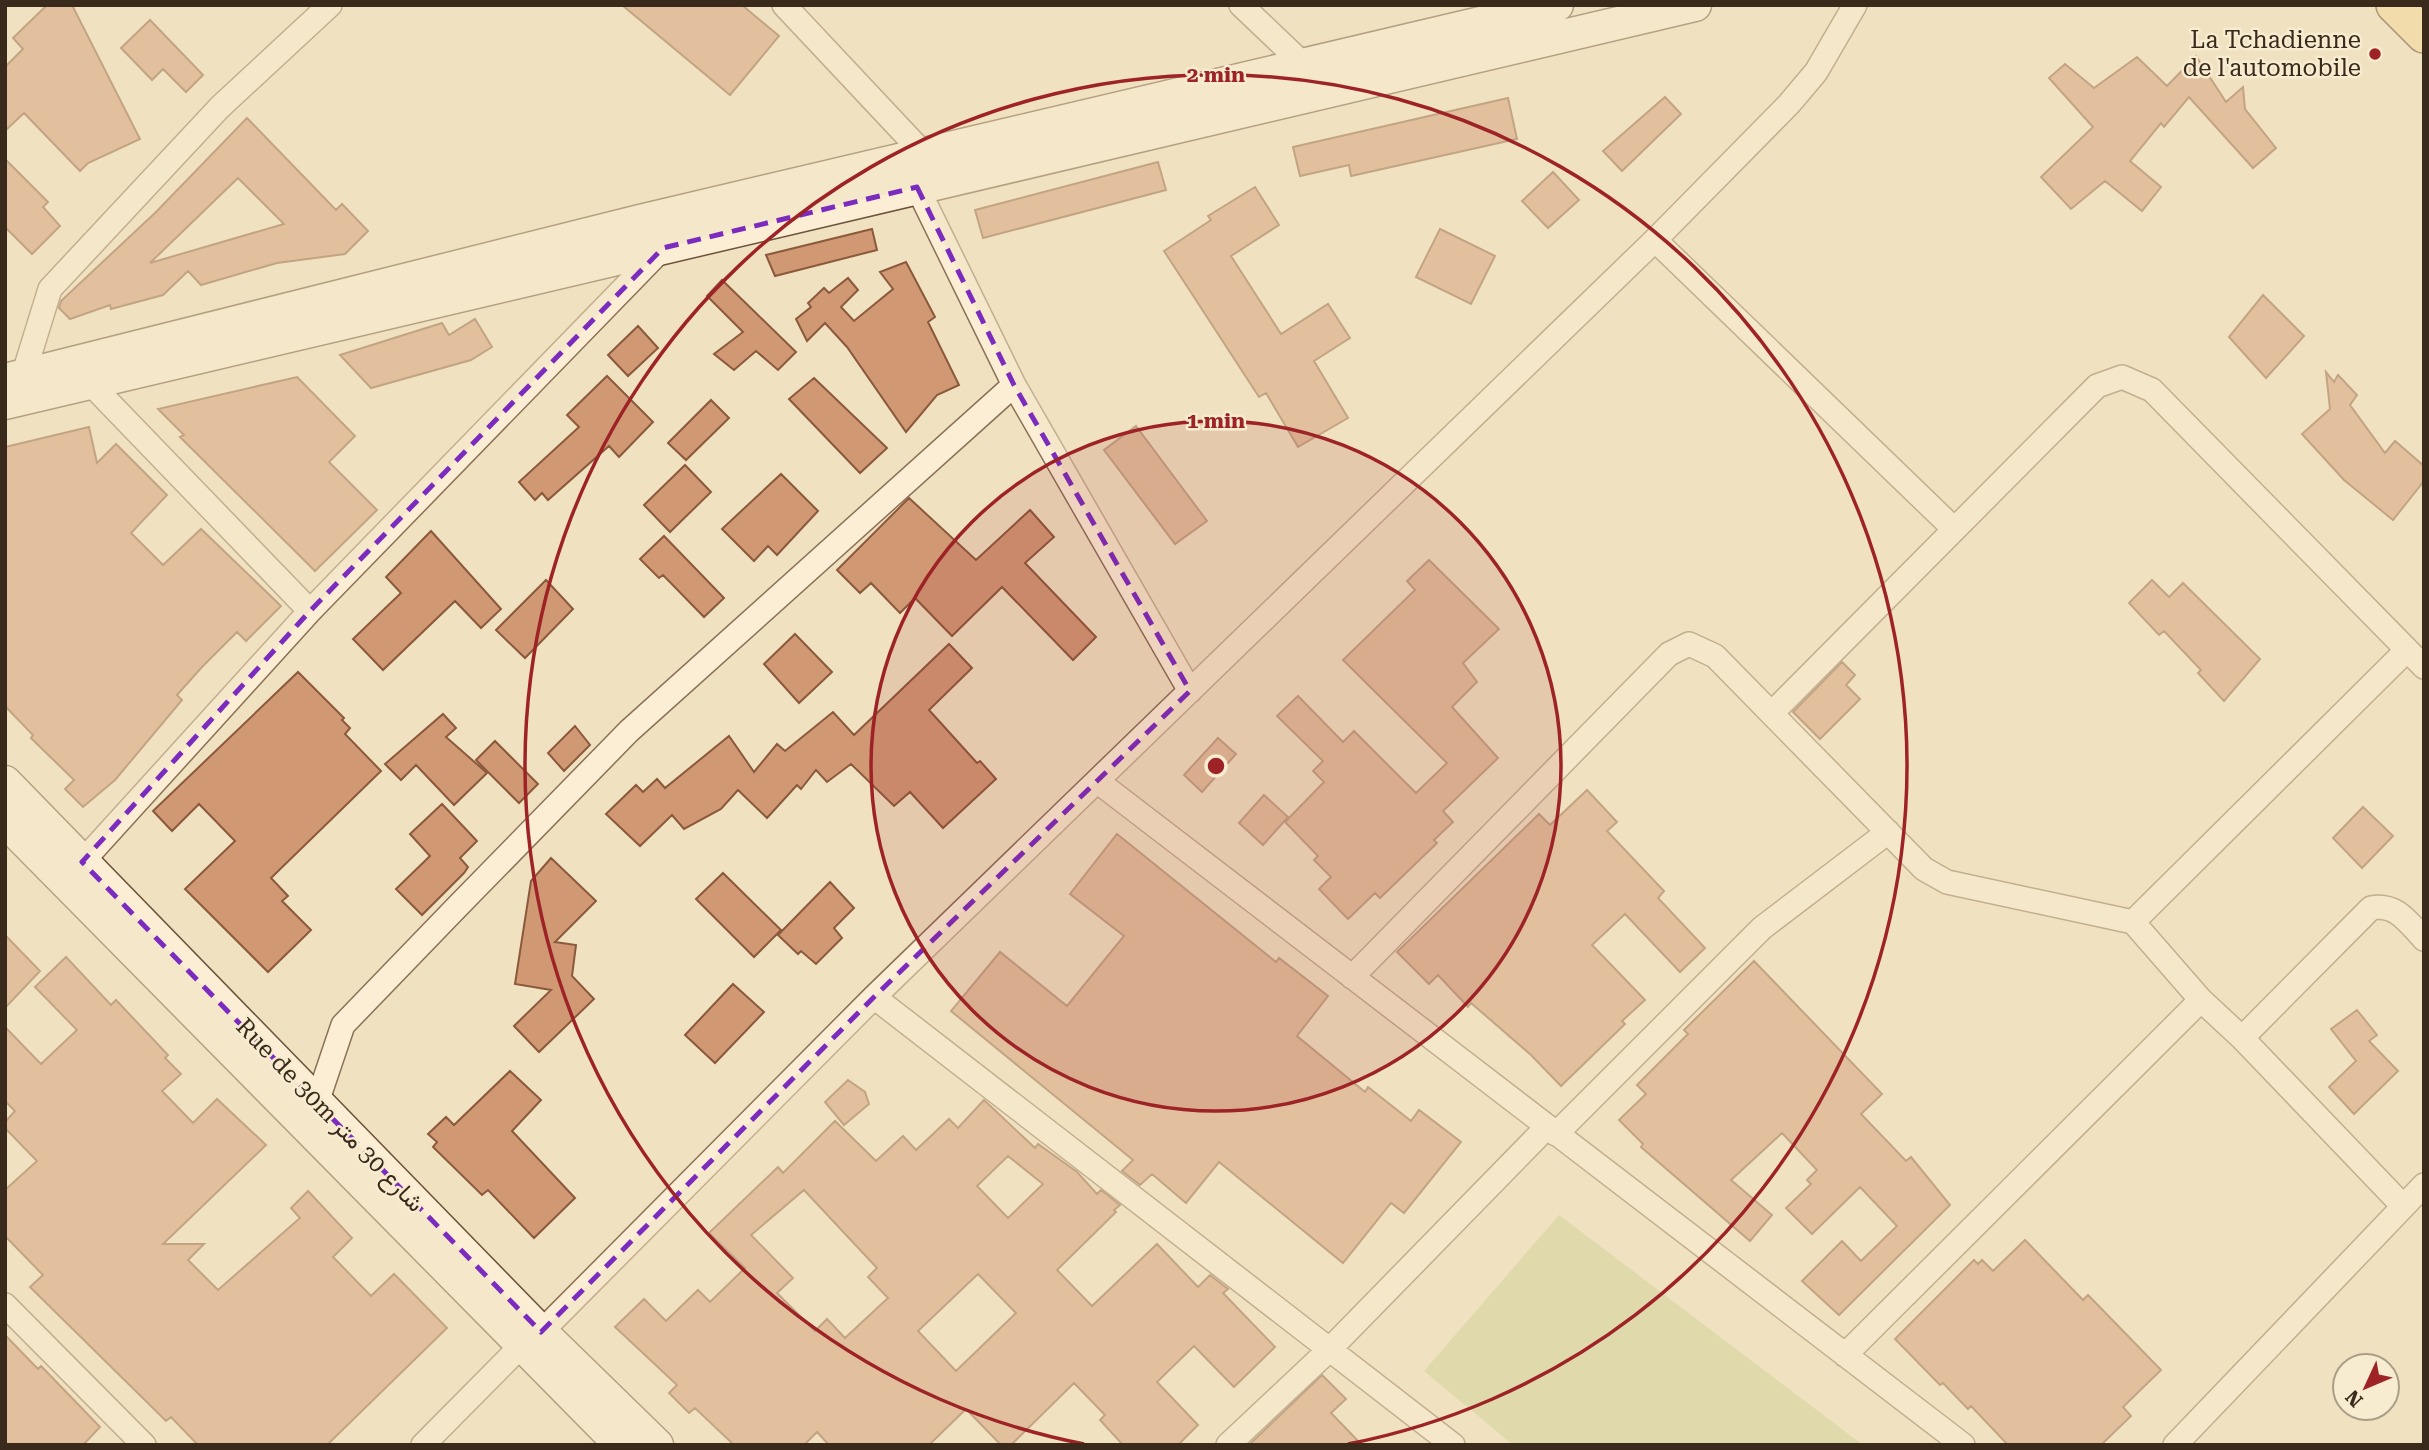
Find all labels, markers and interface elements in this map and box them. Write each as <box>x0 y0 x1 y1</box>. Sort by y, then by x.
place label: La Tchadienne de l'automobile <box>2183 26 2361 82</box>
marker: La Tchadienne de l'automobile <box>2367 46 2383 62</box>
text: 2 min <box>1187 63 1245 87</box>
text: 1 min <box>1187 409 1245 433</box>
centre of rings <box>1204 754 1228 778</box>
street label: Rue de 30m شارع 30 متر <box>229 1013 430 1219</box>
north arrow <box>2331 1352 2401 1422</box>
text: N <box>2341 1385 2367 1412</box>

